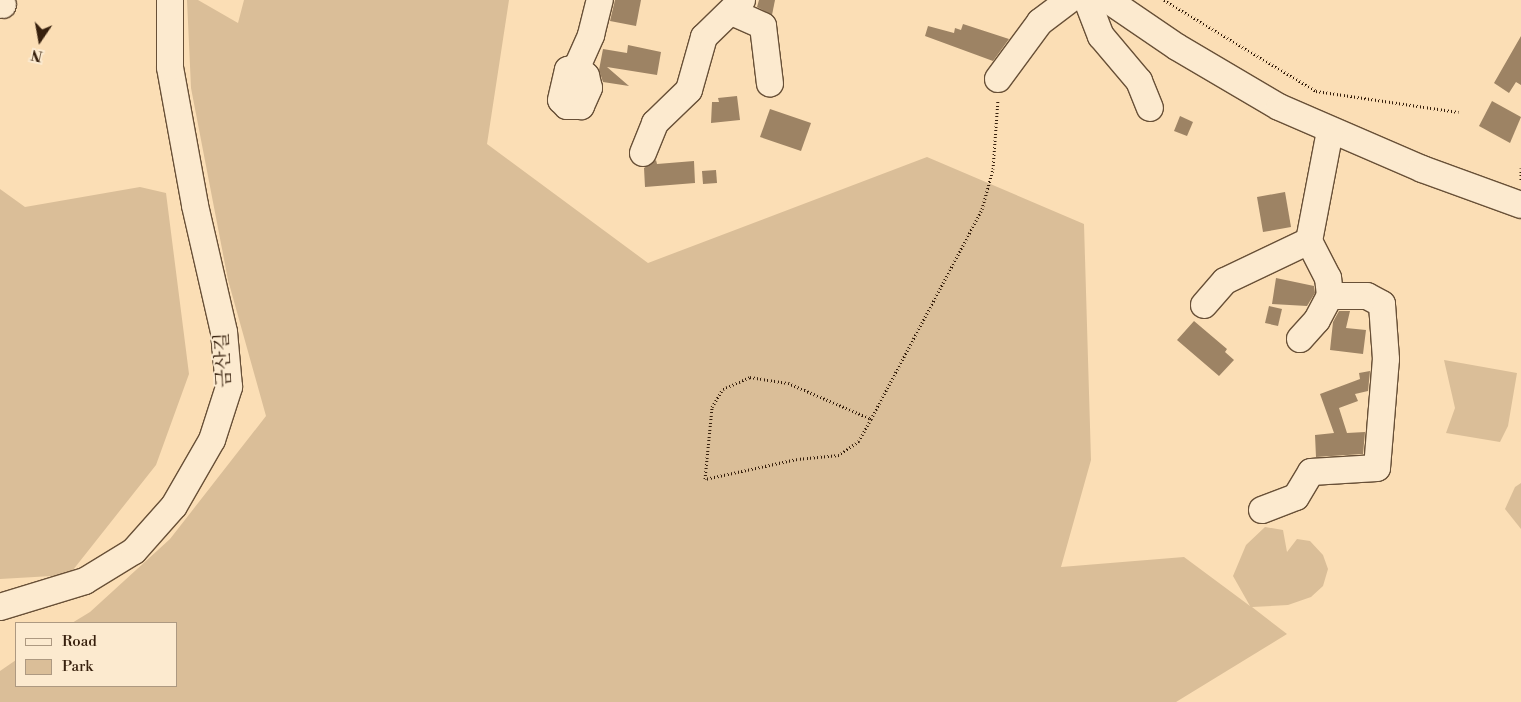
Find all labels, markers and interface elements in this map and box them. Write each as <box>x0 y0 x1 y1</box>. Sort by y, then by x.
north arrow <box>15 15 65 65</box>
text: N <box>30 45 44 65</box>
street label: 금산길 <box>211 332 237 388</box>
legend <box>15 622 178 687</box>
text: Road <box>62 632 97 651</box>
text: Park <box>62 657 93 676</box>

